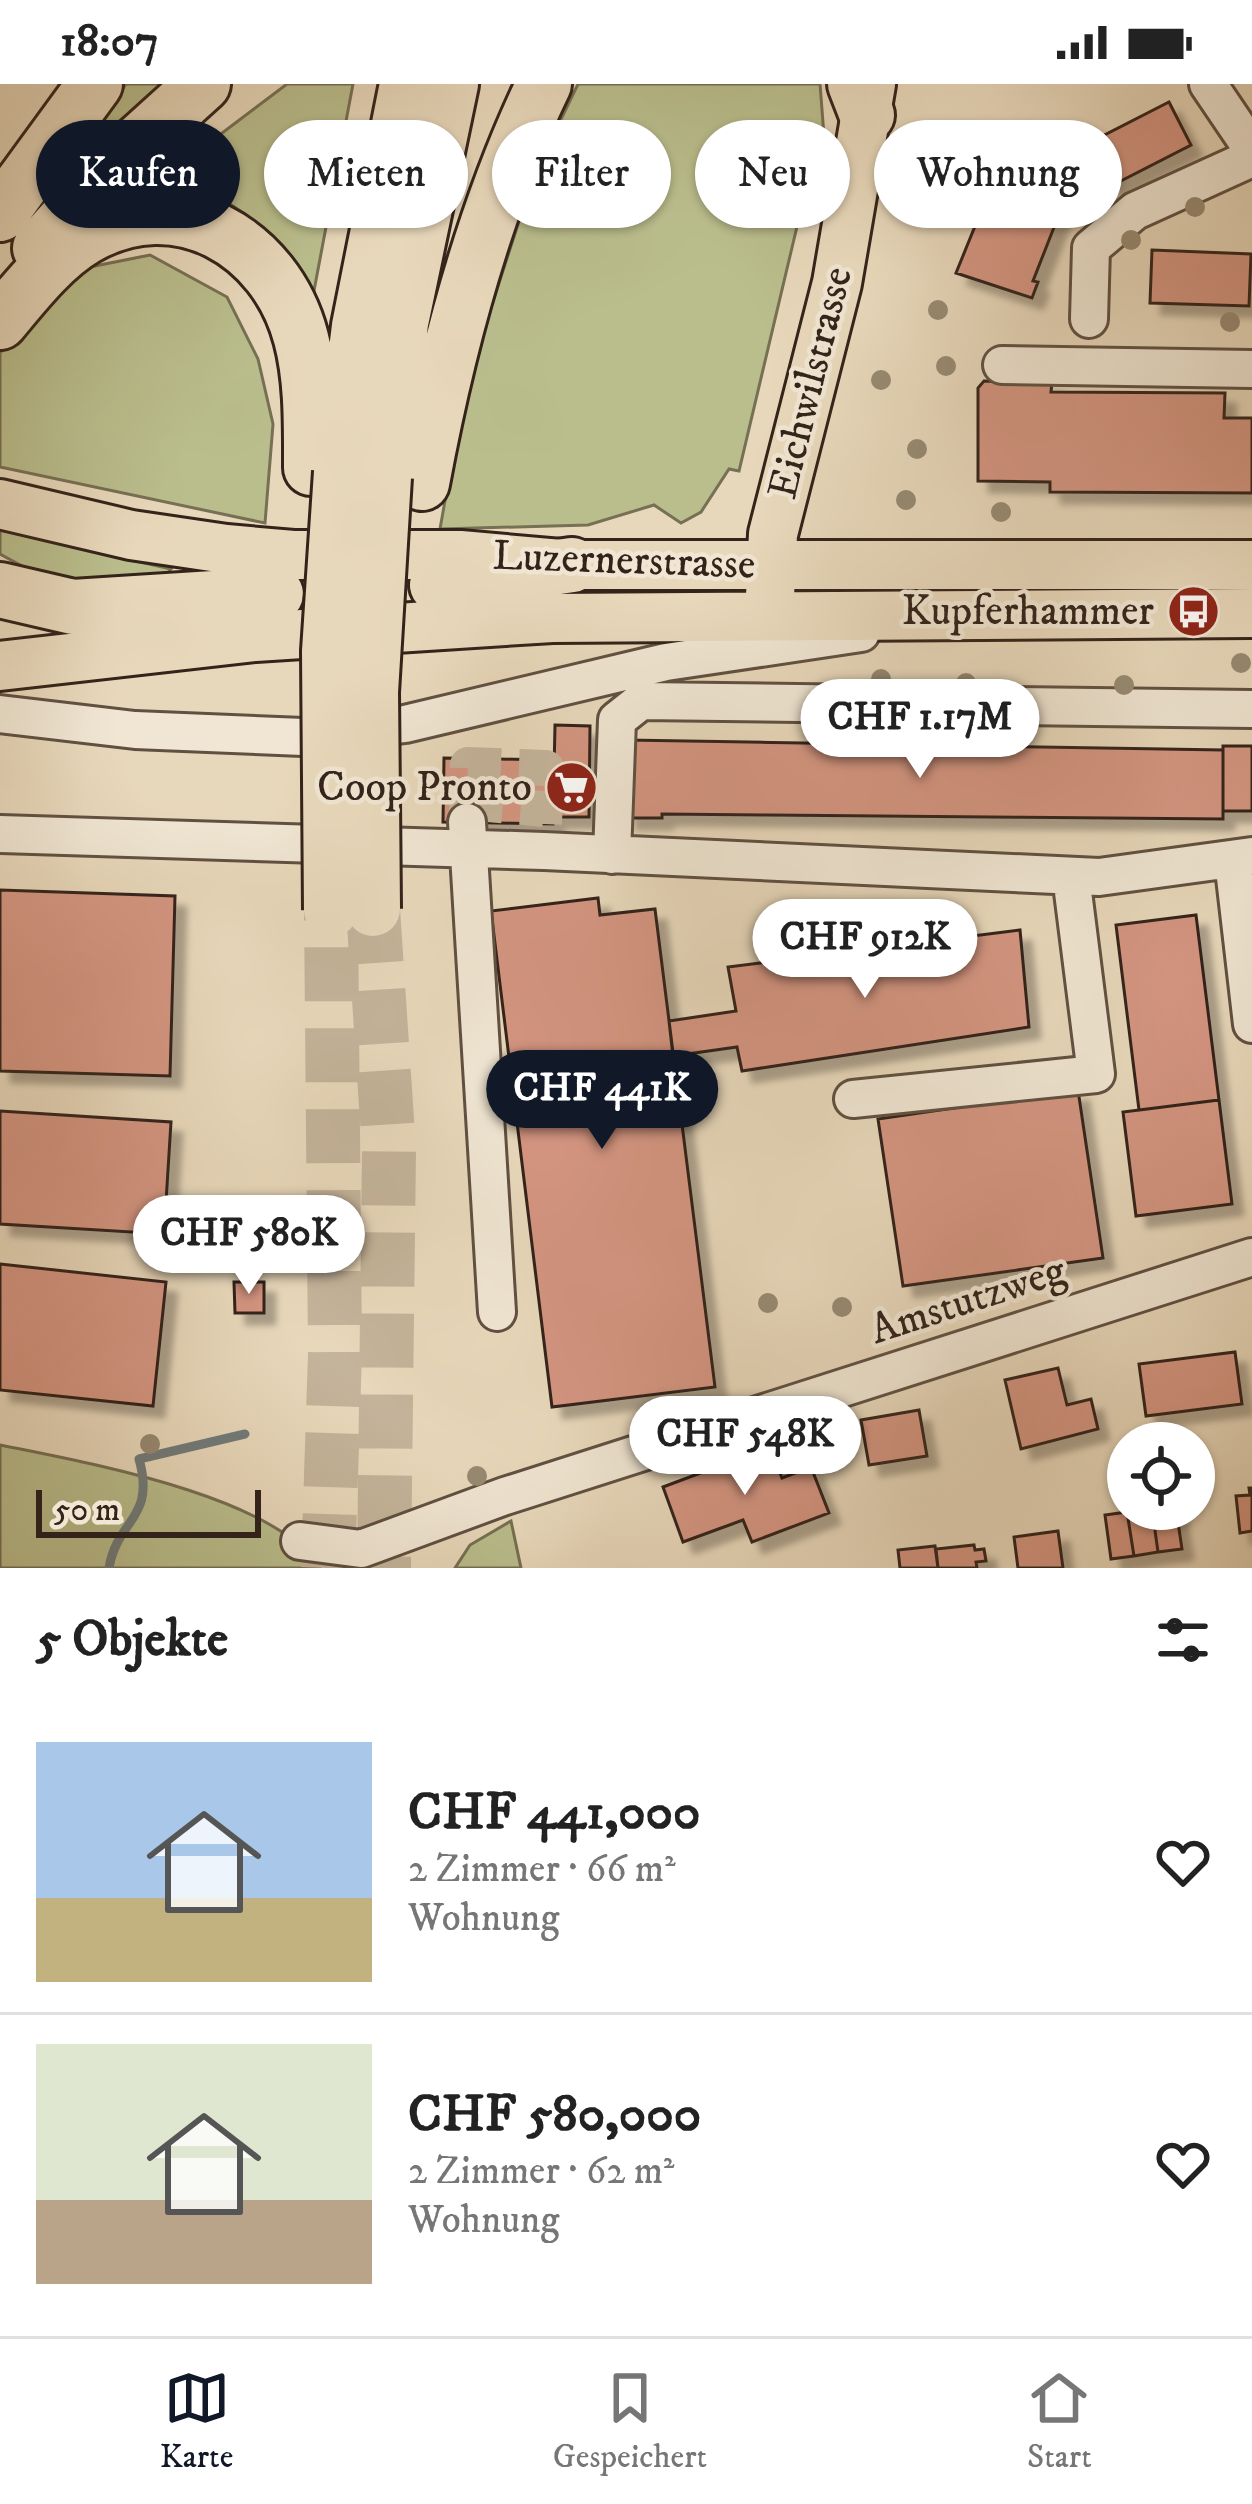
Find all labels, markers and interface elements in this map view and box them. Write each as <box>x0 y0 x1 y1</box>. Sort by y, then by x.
text: 18:07 <box>60 14 159 70</box>
chip: Kaufen <box>36 120 240 228</box>
chip: Mieten <box>264 120 468 228</box>
chip: Filter <box>492 120 671 228</box>
chip: Neu <box>695 120 850 228</box>
chip: Wohnung <box>874 120 1122 228</box>
street label: Eichwilstrasse <box>757 262 865 504</box>
street label: Luzernerstrasse <box>492 530 756 592</box>
bus stop icon: Kupferhammer <box>1165 584 1221 640</box>
place label: Kupferhammer <box>902 586 1154 638</box>
pin: CHF 1.17M <box>783 679 1057 781</box>
text: CHF 1.17M <box>827 693 1013 742</box>
supermarket icon: Coop Pronto <box>543 760 599 816</box>
place label: Coop Pronto <box>317 762 532 814</box>
pin: CHF 912K <box>741 899 989 1001</box>
text: CHF 912K <box>779 913 951 962</box>
pin: CHF 441K <box>478 1050 726 1152</box>
text: CHF 441K <box>513 1064 691 1113</box>
pin: CHF 580K <box>125 1195 373 1297</box>
text: CHF 580K <box>160 1209 338 1258</box>
street label: Amstutzweg <box>864 1245 1073 1357</box>
pin: CHF 548K <box>621 1396 869 1498</box>
text: CHF 548K <box>656 1410 834 1459</box>
map controls <box>1107 1422 1215 1530</box>
button: locate <box>1107 1422 1215 1530</box>
scale bar <box>36 1484 261 1537</box>
text: 50 m <box>54 1490 120 1531</box>
icon: filters <box>1150 1607 1216 1673</box>
text: 5 Objekte <box>36 1608 228 1672</box>
text: CHF 441,000 <box>408 1781 700 1845</box>
icon: home <box>132 1790 276 1934</box>
icon: heart <box>1150 1829 1216 1895</box>
text: 2 Zimmer · 66 m² <box>408 1845 676 1894</box>
text: Wohnung <box>408 1894 559 1943</box>
text: CHF 580,000 <box>408 2083 701 2147</box>
icon: home <box>132 2092 276 2236</box>
icon: heart <box>1150 2131 1216 2197</box>
text: 2 Zimmer · 62 m² <box>408 2147 674 2196</box>
text: Wohnung <box>408 2196 559 2245</box>
tab: Karte <box>160 2365 233 2478</box>
tab: Gespeichert <box>553 2365 707 2478</box>
tab: Start <box>1026 2365 1092 2478</box>

